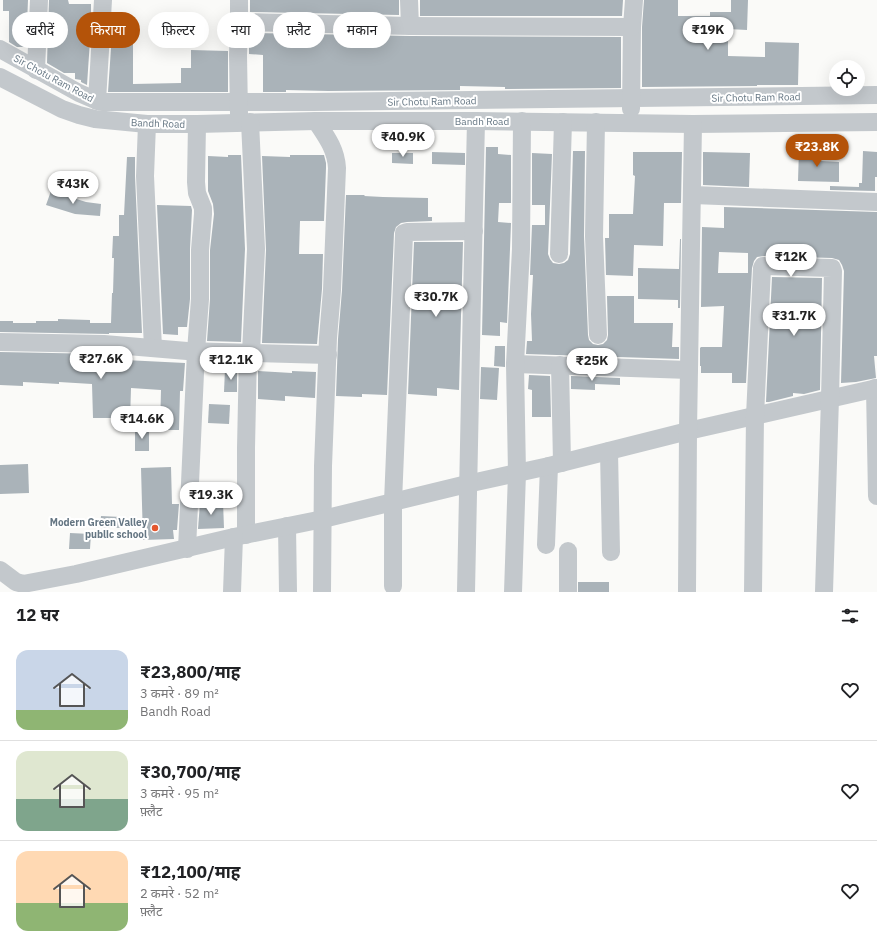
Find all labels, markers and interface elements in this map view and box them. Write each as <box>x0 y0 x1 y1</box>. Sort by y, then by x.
chip: खरीदें <box>12 12 68 48</box>
chip: किराया <box>76 12 140 48</box>
chip: फ़िल्टर <box>148 12 209 48</box>
chip: नया <box>217 12 265 48</box>
chip: फ़्लैट <box>273 12 325 48</box>
chip: मकान <box>333 12 391 48</box>
pin: ₹19K <box>684 17 732 51</box>
text: ₹19K <box>692 21 724 38</box>
street label: Sir Chotu Ram Road <box>11 52 96 105</box>
map controls <box>829 60 865 96</box>
button: locate <box>829 60 865 96</box>
street label: Sir Chotu Ram Road <box>711 90 801 105</box>
street label: Sir Chotu Ram Road <box>387 94 477 109</box>
street label: Bandh Road <box>455 115 509 128</box>
street label: Bandh Road <box>131 116 185 131</box>
pin: ₹40.9K <box>370 124 436 158</box>
text: ₹40.9K <box>381 128 425 145</box>
pin: ₹23.8K <box>784 134 850 168</box>
text: ₹23.8K <box>795 138 839 155</box>
pin: ₹43K <box>49 171 97 205</box>
text: ₹43K <box>57 175 89 192</box>
pin: ₹12K <box>767 244 815 278</box>
text: ₹12K <box>775 248 807 265</box>
pin: ₹30.7K <box>403 284 469 318</box>
text: ₹30.7K <box>414 288 458 305</box>
pin: ₹31.7K <box>761 303 827 337</box>
text: ₹31.7K <box>772 307 816 324</box>
pin: ₹27.6K <box>68 346 134 380</box>
pin: ₹12.1K <box>198 347 264 381</box>
pin: ₹25K <box>568 348 616 382</box>
text: ₹27.6K <box>79 350 123 367</box>
text: ₹12.1K <box>209 351 253 368</box>
text: ₹25K <box>576 352 608 369</box>
pin: ₹14.6K <box>109 406 175 440</box>
text: ₹14.6K <box>120 410 164 427</box>
pin: ₹19.3K <box>178 482 244 516</box>
text: ₹19.3K <box>189 486 233 503</box>
place label: Modern Green Valley public school <box>50 516 148 541</box>
marker: Modern Green Valley public school <box>150 523 160 533</box>
text: 12 घर <box>16 604 59 626</box>
icon: filters <box>839 605 861 627</box>
text: ₹23,800/माह <box>140 661 241 683</box>
icon: home <box>48 666 96 714</box>
icon: heart <box>839 679 861 701</box>
text: 3 कमरे · 89 m² <box>140 685 219 702</box>
text: Bandh Road <box>140 703 211 720</box>
text: ₹30,700/माह <box>140 761 241 783</box>
icon: home <box>48 767 96 815</box>
icon: heart <box>839 780 861 802</box>
text: 3 कमरे · 95 m² <box>140 785 219 802</box>
text: फ़्लैट <box>140 803 163 820</box>
text: ₹12,100/माह <box>140 861 241 883</box>
icon: home <box>48 867 96 915</box>
icon: heart <box>839 880 861 902</box>
text: 2 कमरे · 52 m² <box>140 885 219 902</box>
text: फ़्लैट <box>140 903 163 920</box>

